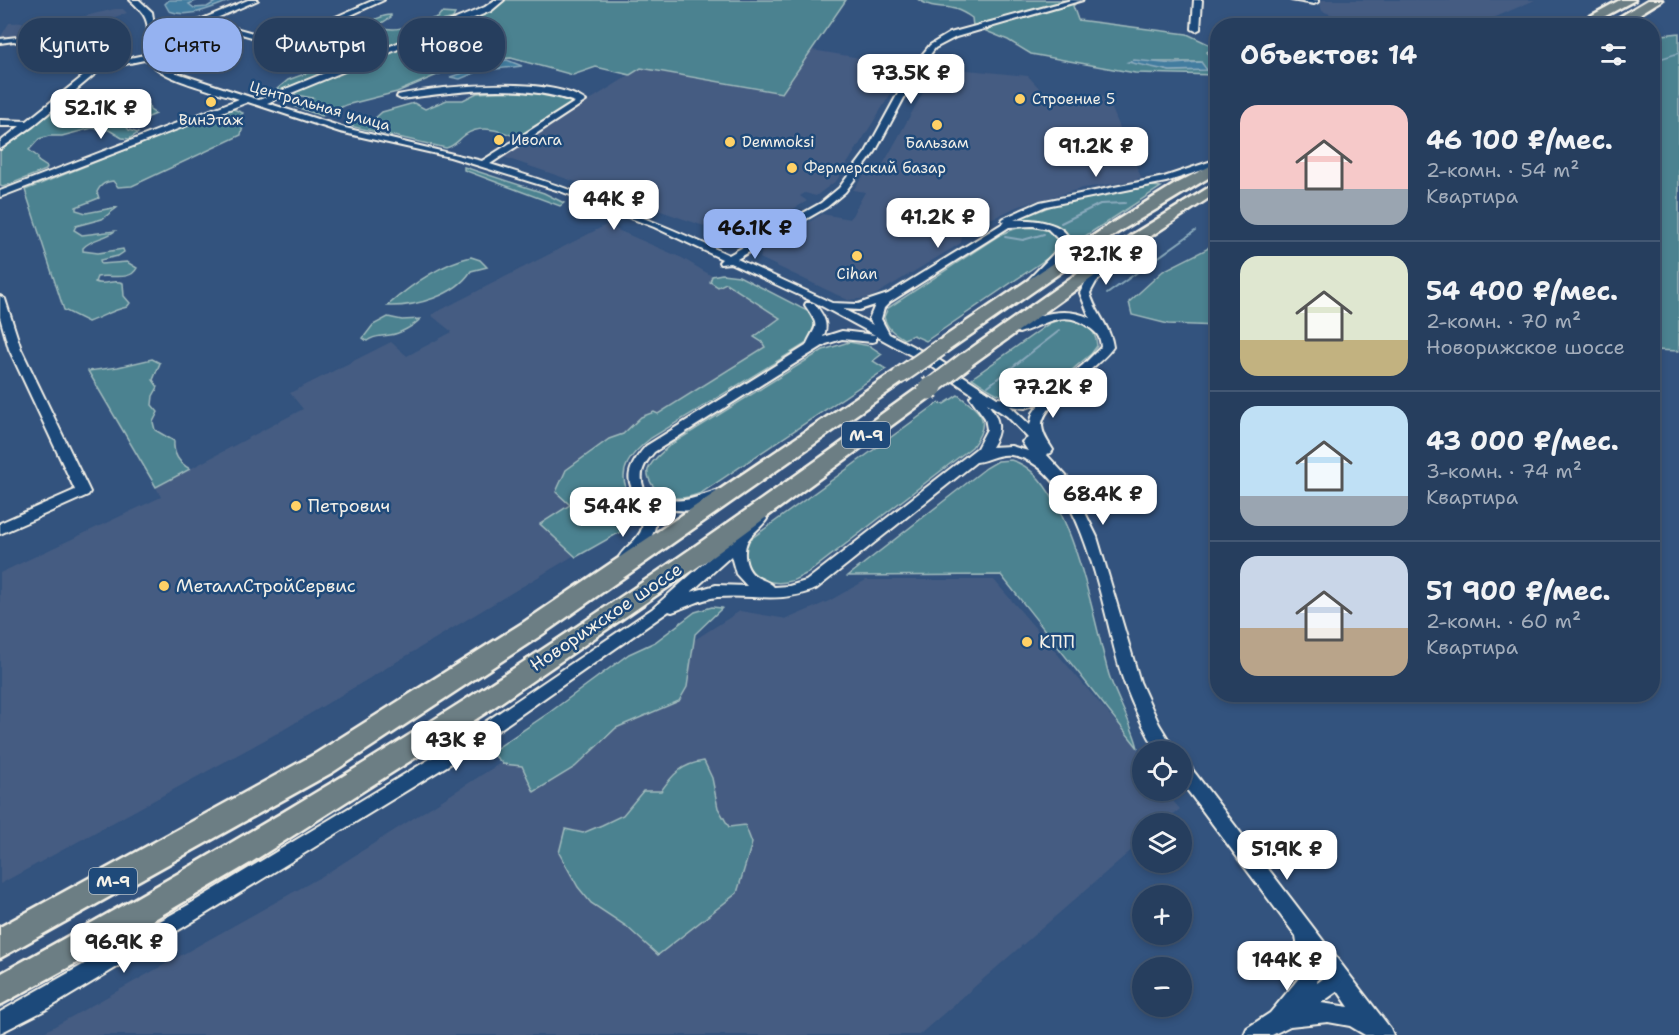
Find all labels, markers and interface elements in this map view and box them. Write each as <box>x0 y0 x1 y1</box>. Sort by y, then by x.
chip: Купить <box>18 18 131 72</box>
chip: Снять <box>143 18 242 72</box>
chip: Фильтры <box>254 18 387 72</box>
chip: Новое <box>399 18 505 72</box>
text: Объектов: 14 <box>1240 37 1417 72</box>
icon: filters <box>1597 38 1630 71</box>
pin: 73.5K ₽ <box>856 54 966 105</box>
text: 73.5K ₽ <box>871 60 951 86</box>
street label: Центральная улица <box>247 76 394 136</box>
pin: 52.1K ₽ <box>46 89 156 140</box>
place label: Строение 5 <box>1032 89 1115 109</box>
marker: Строение 5 <box>1013 92 1027 106</box>
text: 52.1K ₽ <box>64 95 138 121</box>
marker: ВинЭтаж <box>204 95 218 109</box>
place label: ВинЭтаж <box>179 110 244 130</box>
marker: Бальзам <box>930 118 944 132</box>
text: 46 100 ₽/мес. <box>1426 122 1613 157</box>
pin: 91.2K ₽ <box>1041 127 1151 178</box>
icon: home <box>1288 129 1360 201</box>
place label: Иволга <box>511 130 563 150</box>
place label: Demmoksi <box>742 132 815 152</box>
marker: Иволга <box>492 133 506 147</box>
place label: Бальзам <box>905 133 969 153</box>
text: 91.2K ₽ <box>1058 133 1134 159</box>
marker: Demmoksi <box>723 135 737 149</box>
text: 2-комн. · 54 m² <box>1426 157 1580 183</box>
place label: Фермерский базар <box>804 158 946 178</box>
marker: Фермерский базар <box>785 161 799 175</box>
pin: 44K ₽ <box>572 180 656 231</box>
text: Квартира <box>1426 183 1518 209</box>
text: 44K ₽ <box>583 186 645 212</box>
pin: 41.2K ₽ <box>883 198 993 249</box>
text: 41.2K ₽ <box>901 204 975 230</box>
pin: 46.1K ₽ <box>700 209 810 260</box>
text: 46.1K ₽ <box>718 215 792 241</box>
pin: 72.1K ₽ <box>1051 235 1161 286</box>
text: 72.1K ₽ <box>1069 241 1143 267</box>
marker: Cihan <box>850 249 864 263</box>
place label: Cihan <box>837 264 877 284</box>
text: 54 400 ₽/мес. <box>1426 273 1618 308</box>
icon: home <box>1288 280 1360 352</box>
text: 2-комн. · 70 m² <box>1426 308 1581 334</box>
text: Новорижское шоссе <box>1426 334 1625 360</box>
pin: 77.2K ₽ <box>998 368 1108 419</box>
text: 77.2K ₽ <box>1013 374 1093 400</box>
road number: М-9 <box>842 422 890 448</box>
text: 43 000 ₽/мес. <box>1426 423 1619 458</box>
icon: home <box>1288 430 1360 502</box>
text: 3-комн. · 74 m² <box>1426 458 1582 484</box>
pin: 68.4K ₽ <box>1048 475 1158 526</box>
text: 68.4K ₽ <box>1063 481 1143 507</box>
text: Квартира <box>1426 484 1518 510</box>
pin: 54.4K ₽ <box>568 487 678 538</box>
text: 54.4K ₽ <box>584 493 662 519</box>
place label: Петрович <box>308 494 390 518</box>
marker: Петрович <box>289 499 303 513</box>
street label: Новорижское шоссе <box>525 557 687 677</box>
text: 51 900 ₽/мес. <box>1426 573 1611 608</box>
place label: МеталлСтройСервис <box>176 574 356 598</box>
marker: МеталлСтройСервис <box>157 579 171 593</box>
icon: home <box>1288 580 1360 652</box>
text: 2-комн. · 60 m² <box>1426 608 1581 634</box>
place label: КПП <box>1039 630 1075 654</box>
text: Квартира <box>1426 634 1518 660</box>
marker: КПП <box>1020 635 1034 649</box>
pin: 43K ₽ <box>414 721 498 772</box>
text: 43K ₽ <box>425 727 487 753</box>
map controls <box>1132 741 1192 1017</box>
button: locate <box>1132 741 1192 801</box>
button: layers <box>1132 813 1192 873</box>
pin: 51.9K ₽ <box>1232 830 1342 881</box>
text: 51.9K ₽ <box>1251 836 1323 862</box>
road number: М-9 <box>89 868 137 894</box>
button: + <box>1132 885 1192 945</box>
pin: 96.9K ₽ <box>69 923 179 974</box>
text: 96.9K ₽ <box>84 929 164 955</box>
pin: 144K ₽ <box>1238 941 1336 992</box>
text: 144K ₽ <box>1251 947 1323 973</box>
button: − <box>1132 957 1192 1017</box>

